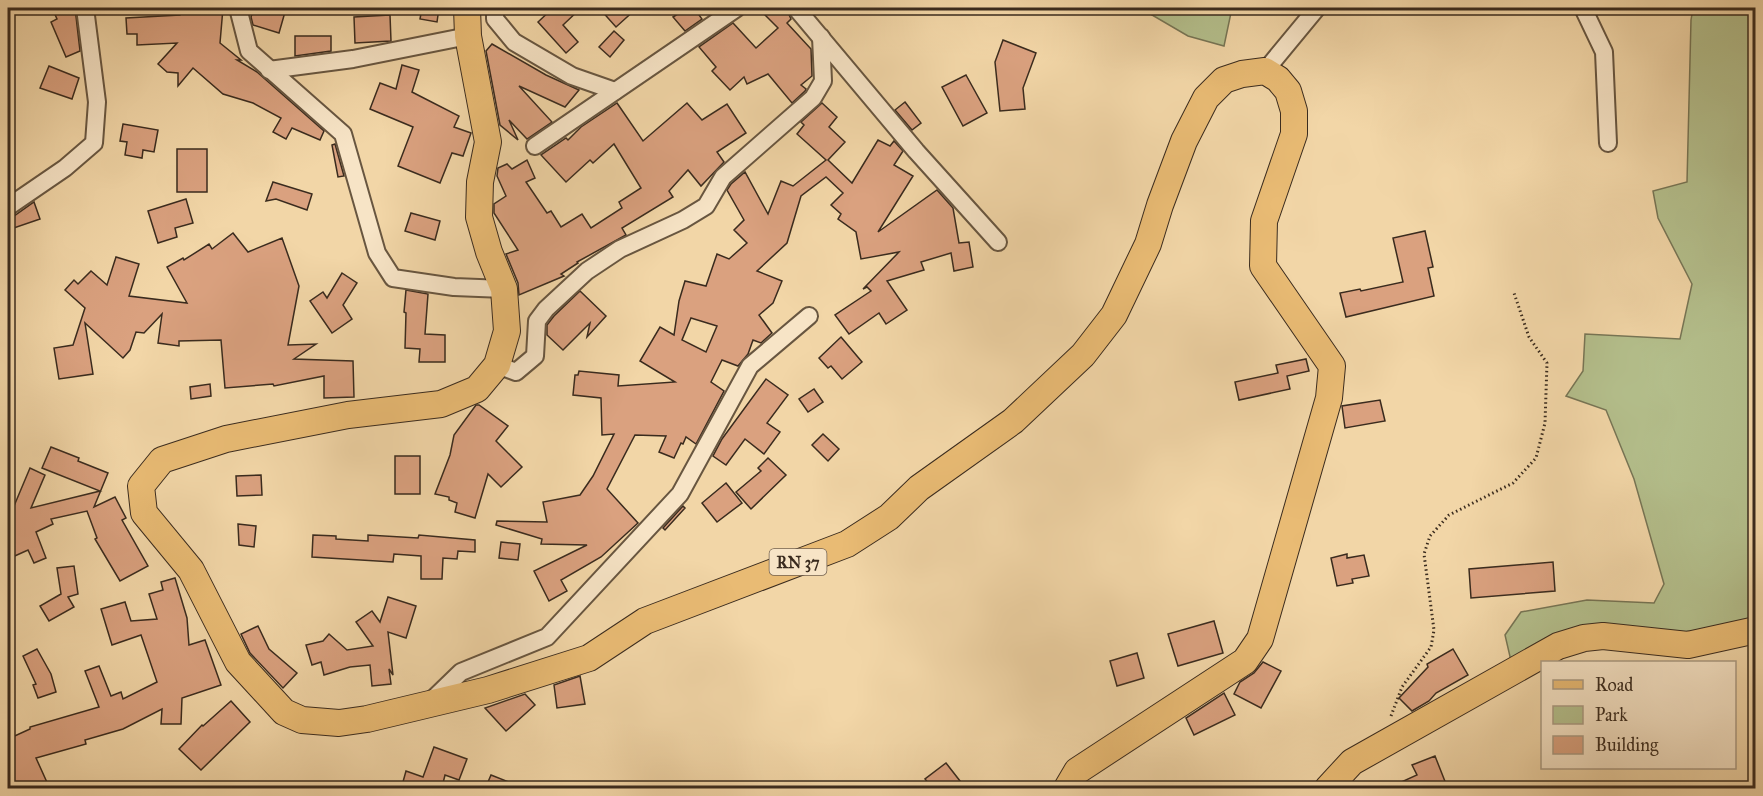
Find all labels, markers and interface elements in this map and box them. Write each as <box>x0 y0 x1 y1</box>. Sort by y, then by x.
road number: RN 37 <box>770 549 826 575</box>
legend <box>1541 661 1736 769</box>
text: Road <box>1595 674 1633 696</box>
text: Park <box>1595 704 1628 726</box>
text: Building <box>1595 734 1659 757</box>

